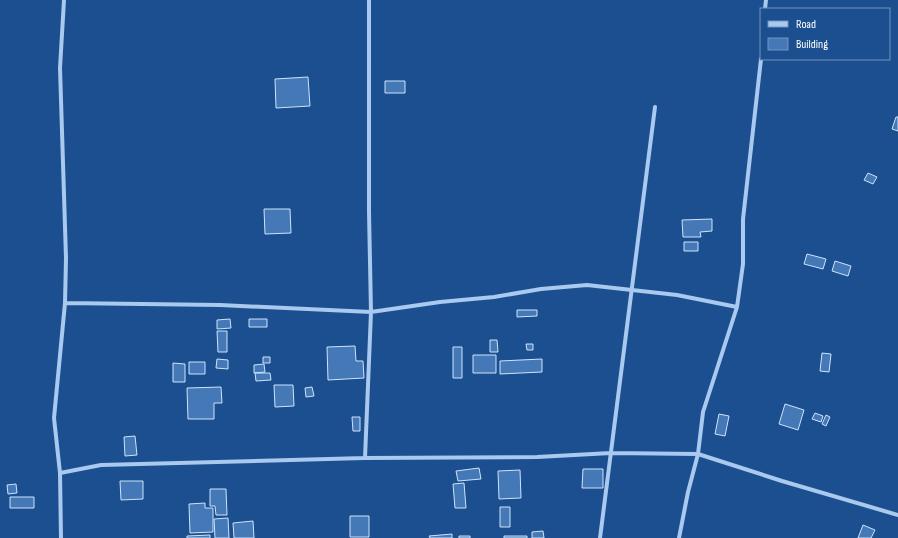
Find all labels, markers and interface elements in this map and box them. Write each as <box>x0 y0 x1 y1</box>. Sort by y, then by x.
legend <box>760 8 890 60</box>
text: Road <box>796 17 816 32</box>
text: Building <box>796 37 828 52</box>

